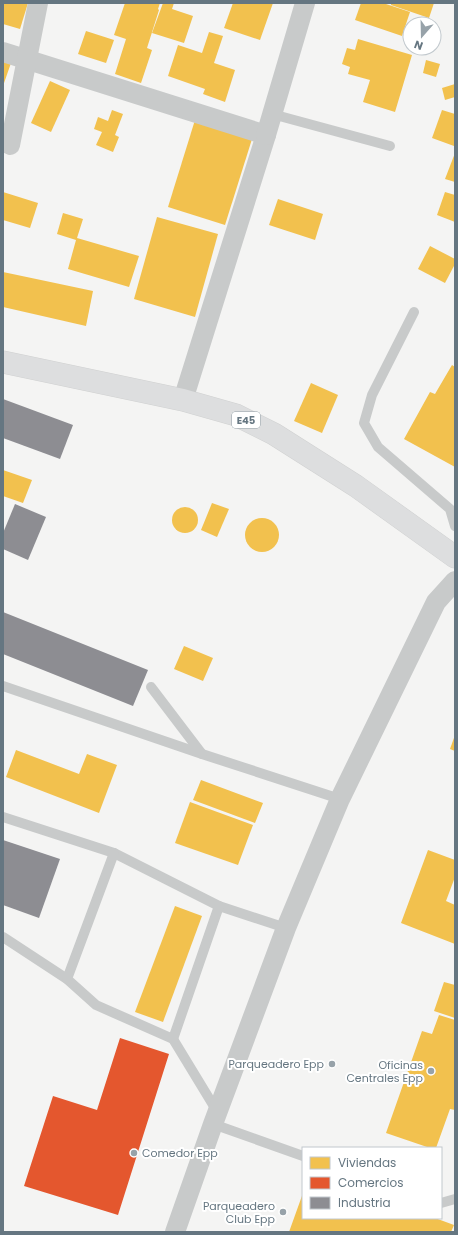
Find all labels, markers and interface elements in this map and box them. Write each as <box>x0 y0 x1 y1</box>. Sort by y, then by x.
north arrow <box>402 16 442 56</box>
text: N <box>412 36 425 54</box>
road number: E45 <box>232 412 260 428</box>
place label: Parqueadero Epp <box>229 1056 324 1072</box>
place label: Oficinas Centrales Epp <box>346 1057 423 1086</box>
marker: Parqueadero Epp <box>327 1059 337 1069</box>
marker: Oficinas Centrales Epp <box>426 1066 436 1076</box>
place label: Comedor Epp <box>142 1145 218 1161</box>
legend <box>302 1147 442 1219</box>
marker: Comedor Epp <box>129 1148 139 1158</box>
text: Viviendas <box>338 1154 396 1171</box>
text: Comercios <box>338 1174 403 1191</box>
text: Industria <box>338 1194 391 1211</box>
place label: Parqueadero Club Epp <box>203 1198 275 1227</box>
marker: Parqueadero Club Epp <box>278 1207 288 1217</box>

